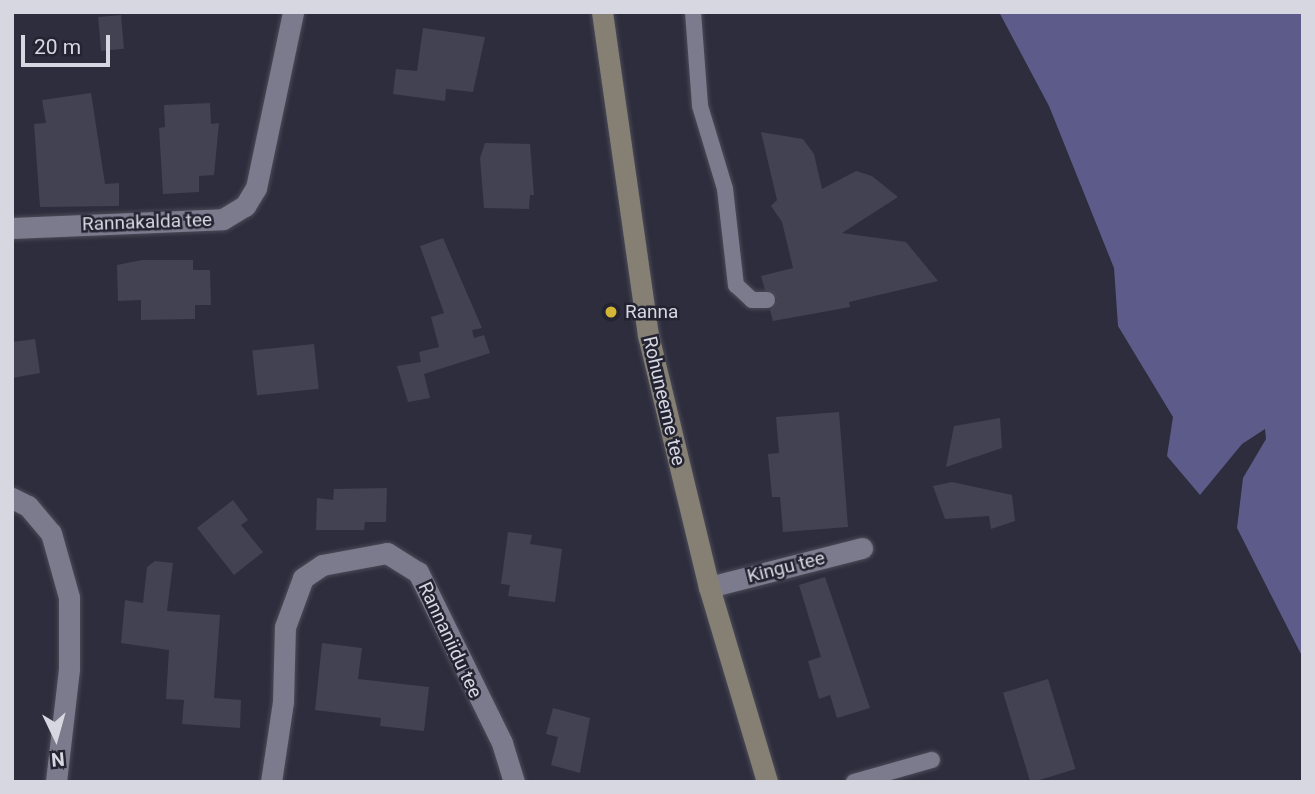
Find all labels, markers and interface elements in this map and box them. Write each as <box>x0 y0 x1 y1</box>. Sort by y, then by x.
scale bar <box>24 21 114 65</box>
text: 20 m <box>34 35 81 59</box>
street label: Rannakalda tee <box>82 208 212 236</box>
place label: Ranna <box>625 301 678 323</box>
marker: Ranna <box>603 304 619 320</box>
street label: Rohuneeme tee <box>638 334 690 468</box>
street label: Kingu tee <box>745 546 827 588</box>
street label: Rannaniidu tee <box>413 578 487 702</box>
north arrow <box>21 703 91 773</box>
text: N <box>50 747 66 771</box>

